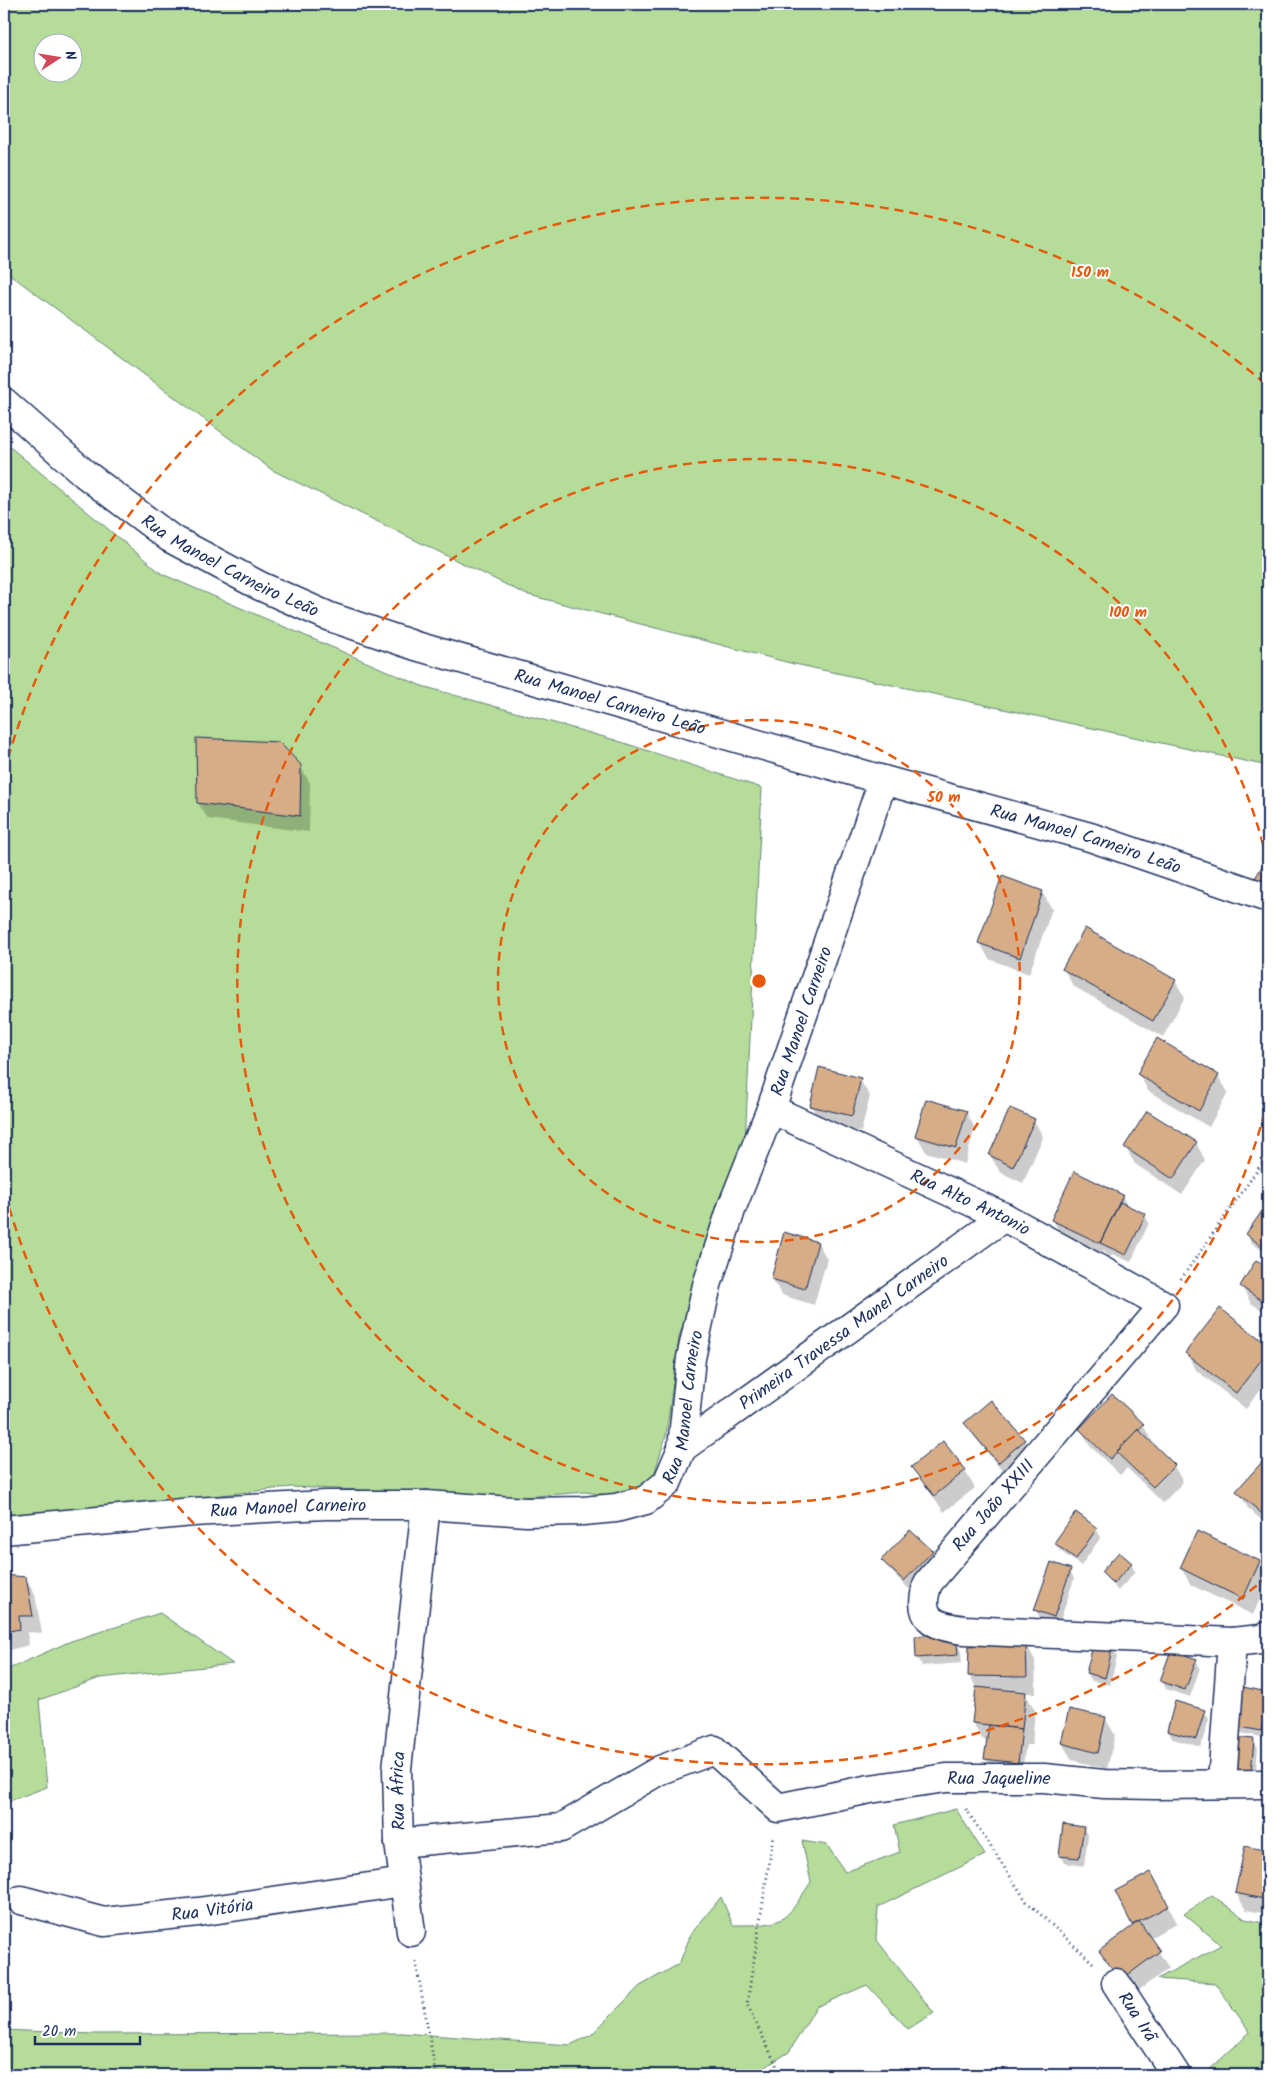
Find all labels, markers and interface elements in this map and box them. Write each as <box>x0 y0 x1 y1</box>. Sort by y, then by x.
north arrow <box>32 32 82 82</box>
text: N <box>58 49 81 62</box>
text: 150 m <box>1071 261 1109 285</box>
street label: Rua Manoel Carneiro Leão <box>134 508 323 626</box>
text: 100 m <box>1109 601 1147 625</box>
street label: Rua Manoel Carneiro Leão <box>510 662 709 744</box>
text: 50 m <box>926 786 961 810</box>
street label: Rua Manoel Carneiro Leão <box>987 797 1185 883</box>
street label: Rua Manoel Carneiro <box>763 943 841 1100</box>
centre of rings <box>750 972 768 990</box>
street label: Rua Alto Antonio <box>905 1162 1035 1245</box>
street label: Primeira Travessa Manel Carneiro <box>733 1248 956 1419</box>
street label: Rua Manoel Carneiro <box>655 1328 713 1489</box>
street label: Rua João XXIII <box>946 1453 1043 1559</box>
street label: Rua Manoel Carneiro <box>209 1492 366 1527</box>
street label: Rua África <box>384 1750 415 1831</box>
street label: Rua Jaqueline <box>947 1765 1052 1795</box>
street label: Rua Vitória <box>170 1891 256 1931</box>
street label: Rua Irã <box>1109 1986 1165 2050</box>
scale bar <box>35 2014 140 2046</box>
text: 20 m <box>42 2020 76 2044</box>

